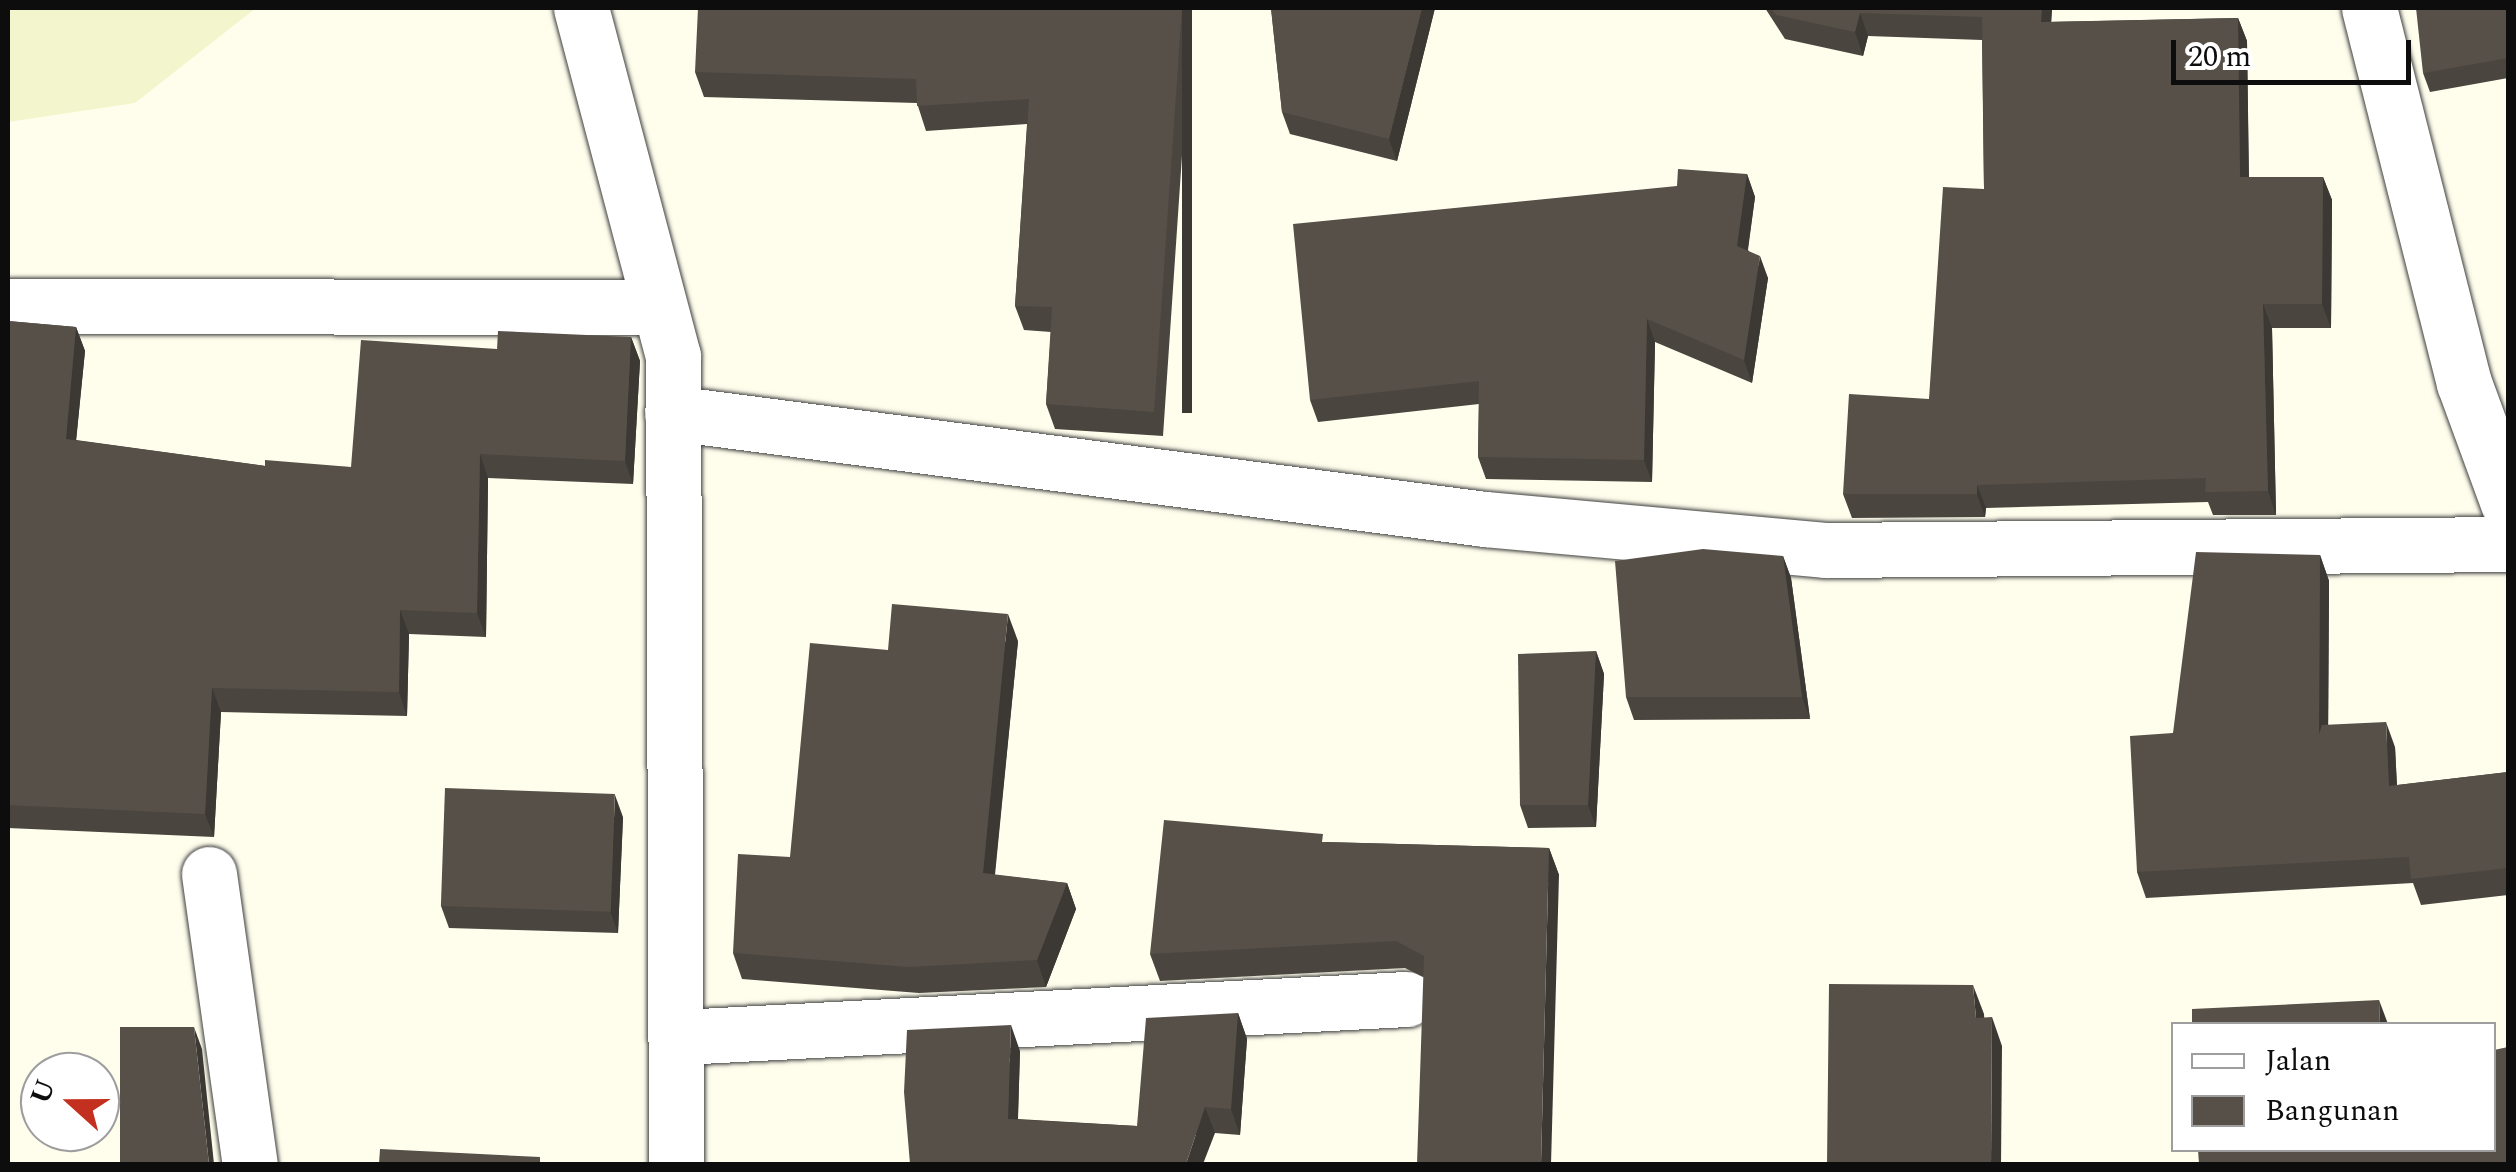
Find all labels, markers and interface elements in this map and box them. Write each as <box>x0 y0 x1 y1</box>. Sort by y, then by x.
scale bar <box>2176 20 2416 82</box>
text: 20 m <box>2188 34 2251 80</box>
legend <box>2171 1022 2496 1152</box>
text: Jalan <box>2265 1038 2331 1084</box>
north arrow <box>20 1052 120 1152</box>
text: U <box>19 1073 68 1110</box>
text: Bangunan <box>2265 1088 2399 1134</box>

